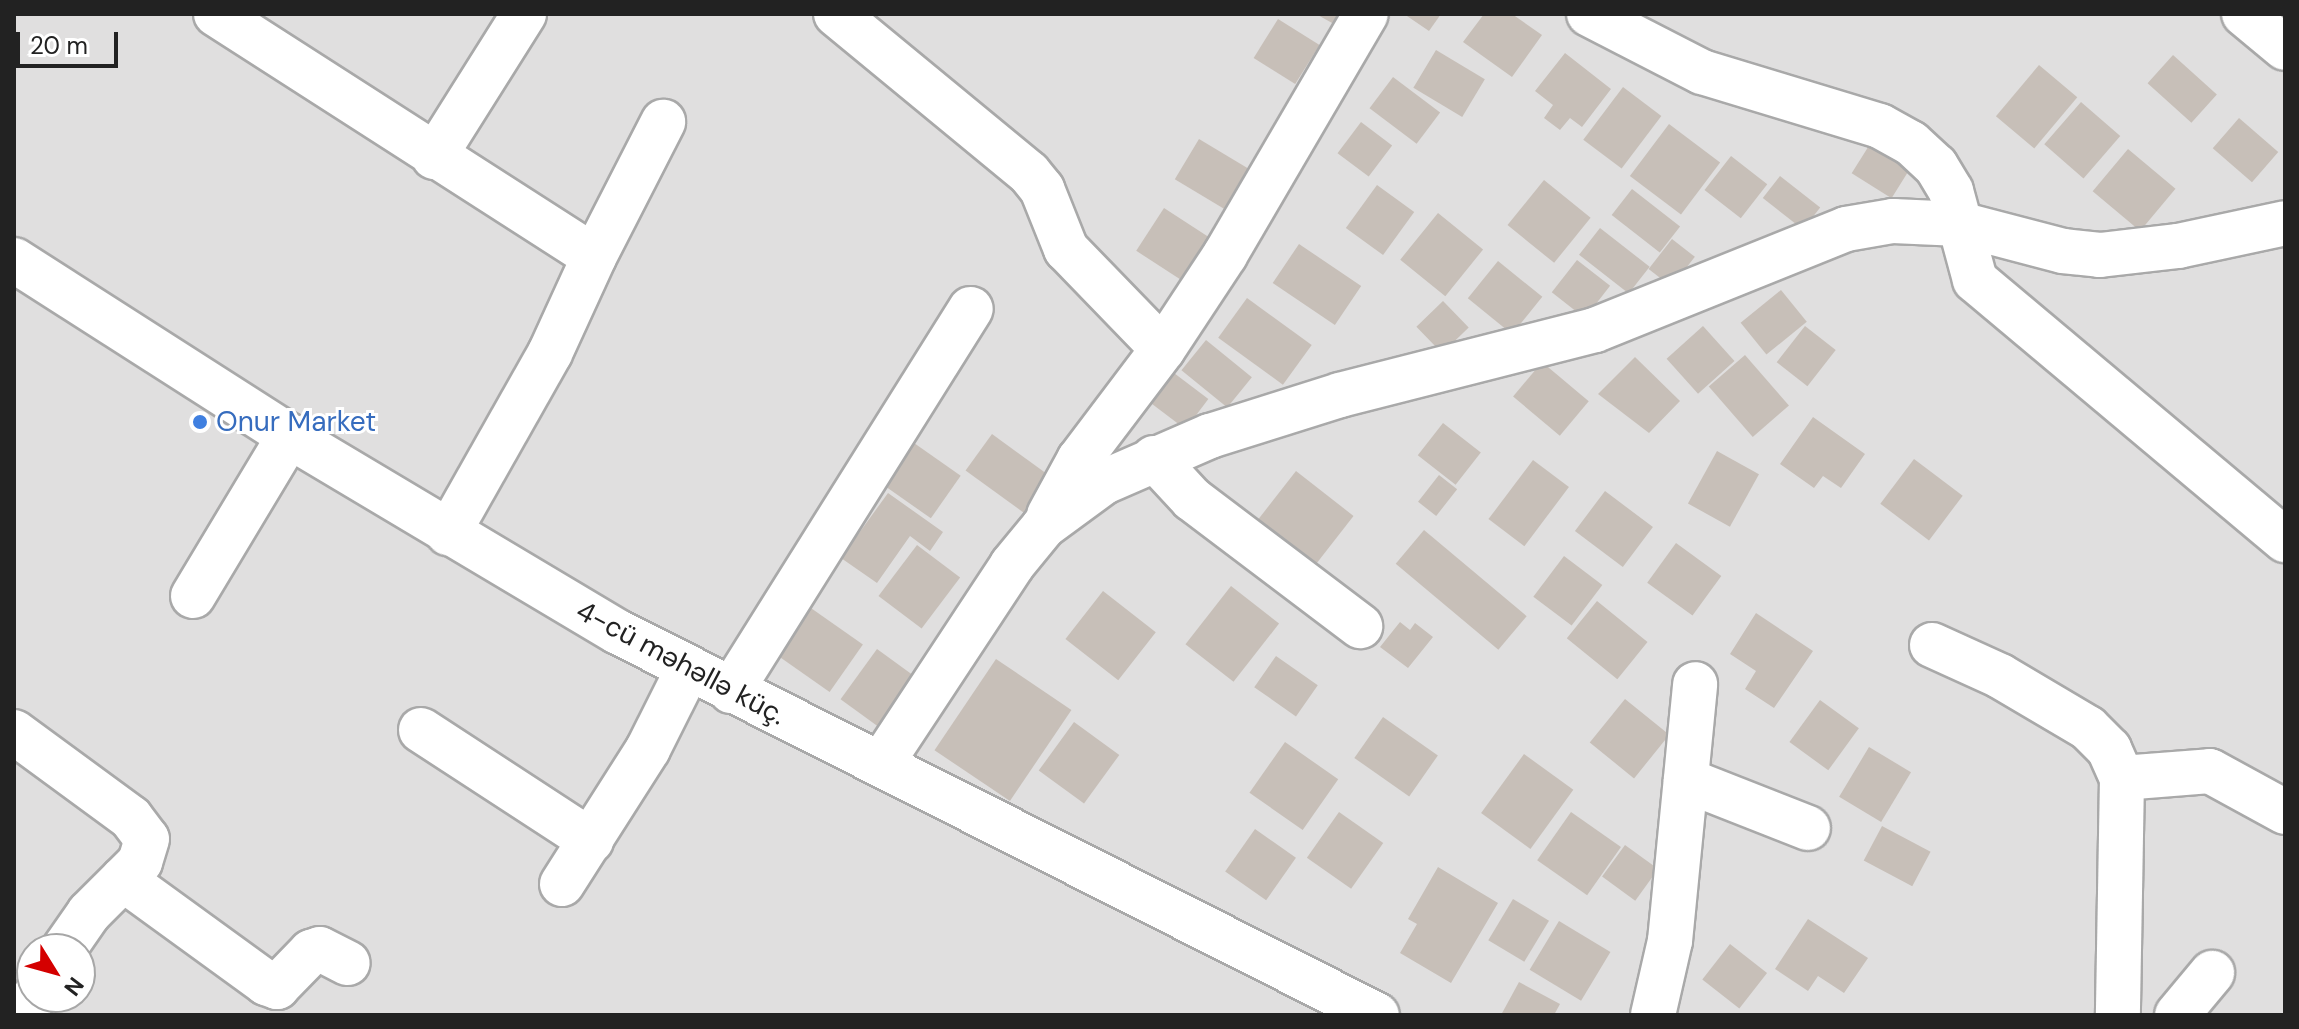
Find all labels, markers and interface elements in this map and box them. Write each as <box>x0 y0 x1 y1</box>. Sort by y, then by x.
scale bar <box>20 16 122 66</box>
text: 20 m <box>30 30 88 61</box>
place label: Onur Market <box>216 405 376 439</box>
marker: Onur Market <box>191 413 209 431</box>
street label: 4-cü məhəllə küç. <box>571 594 791 732</box>
north arrow <box>16 933 96 1013</box>
text: N <box>58 971 90 1002</box>

